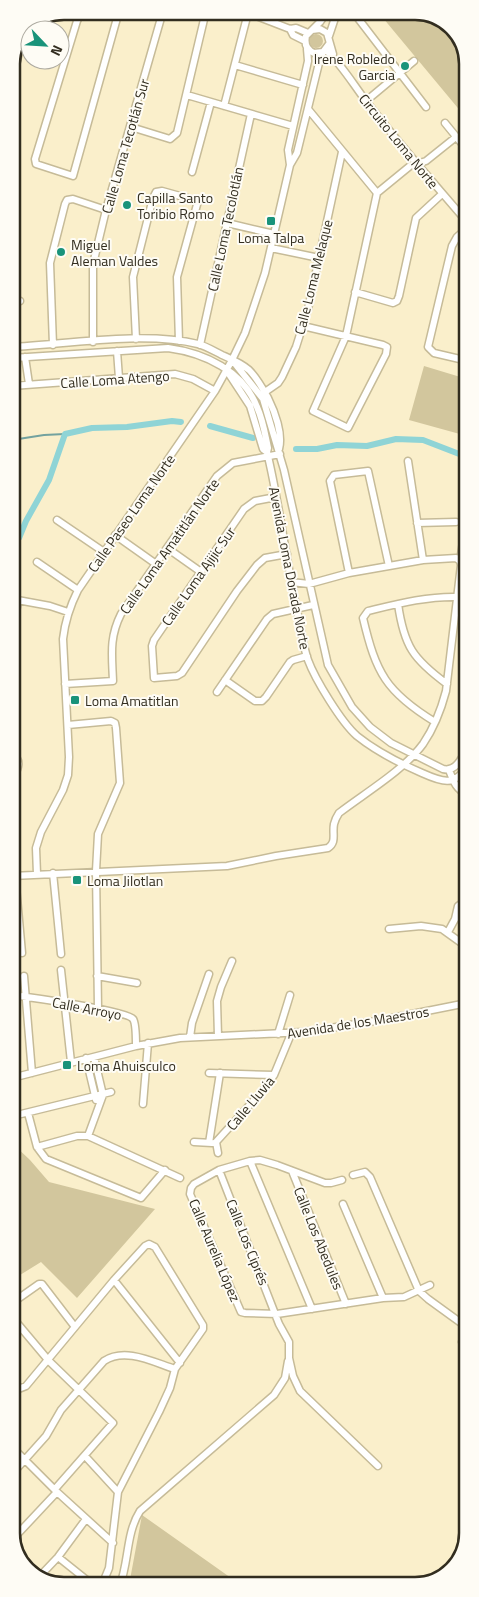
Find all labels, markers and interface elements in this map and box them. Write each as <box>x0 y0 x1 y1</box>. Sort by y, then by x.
north arrow <box>20 20 70 70</box>
text: N <box>46 42 69 60</box>
place label: Irene Robledo Garcia <box>314 48 395 85</box>
marker: Irene Robledo Garcia <box>399 60 411 72</box>
street label: Calle Loma Tecotlán Sur <box>96 76 154 216</box>
street label: Circuito Loma Norte <box>354 89 444 193</box>
street label: Calle Loma Tecolotlán <box>202 165 248 293</box>
place label: Capilla Santo Toribio Romo <box>137 187 214 224</box>
marker: Capilla Santo Toribio Romo <box>121 199 133 211</box>
marker: Loma Talpa <box>265 215 277 227</box>
street label: Calle Loma Melaque <box>289 217 337 337</box>
place label: Loma Talpa <box>238 227 304 248</box>
place label: Miguel Aleman Valdes <box>71 234 158 271</box>
marker: Miguel Aleman Valdes <box>55 246 67 258</box>
street label: Calle Loma Atengo <box>60 365 170 393</box>
street label: Calle Paseo Loma Norte <box>82 450 180 576</box>
street label: Calle Loma Amatitlán Norte <box>114 474 224 618</box>
street label: Avenida Loma Dorada Norte <box>264 485 316 651</box>
street label: Calle Loma Ajijic Sur <box>156 522 240 630</box>
place label: Loma Amatitlan <box>85 690 179 711</box>
marker: Loma Amatitlan <box>69 694 81 706</box>
place label: Loma Jilotlan <box>87 870 163 891</box>
marker: Loma Jilotlan <box>71 874 83 886</box>
street label: Calle Arroyo <box>50 991 124 1025</box>
street label: Avenida de los Maestros <box>285 1000 431 1044</box>
place label: Loma Ahuisculco <box>77 1055 176 1076</box>
marker: Loma Ahuisculco <box>61 1059 73 1071</box>
street label: Calle Lluvia <box>221 1071 279 1135</box>
street label: Calle Los Abedules <box>289 1183 349 1293</box>
street label: Calle Aurelia López <box>184 1195 246 1305</box>
street label: Calle Los Ciprés <box>221 1196 275 1288</box>

